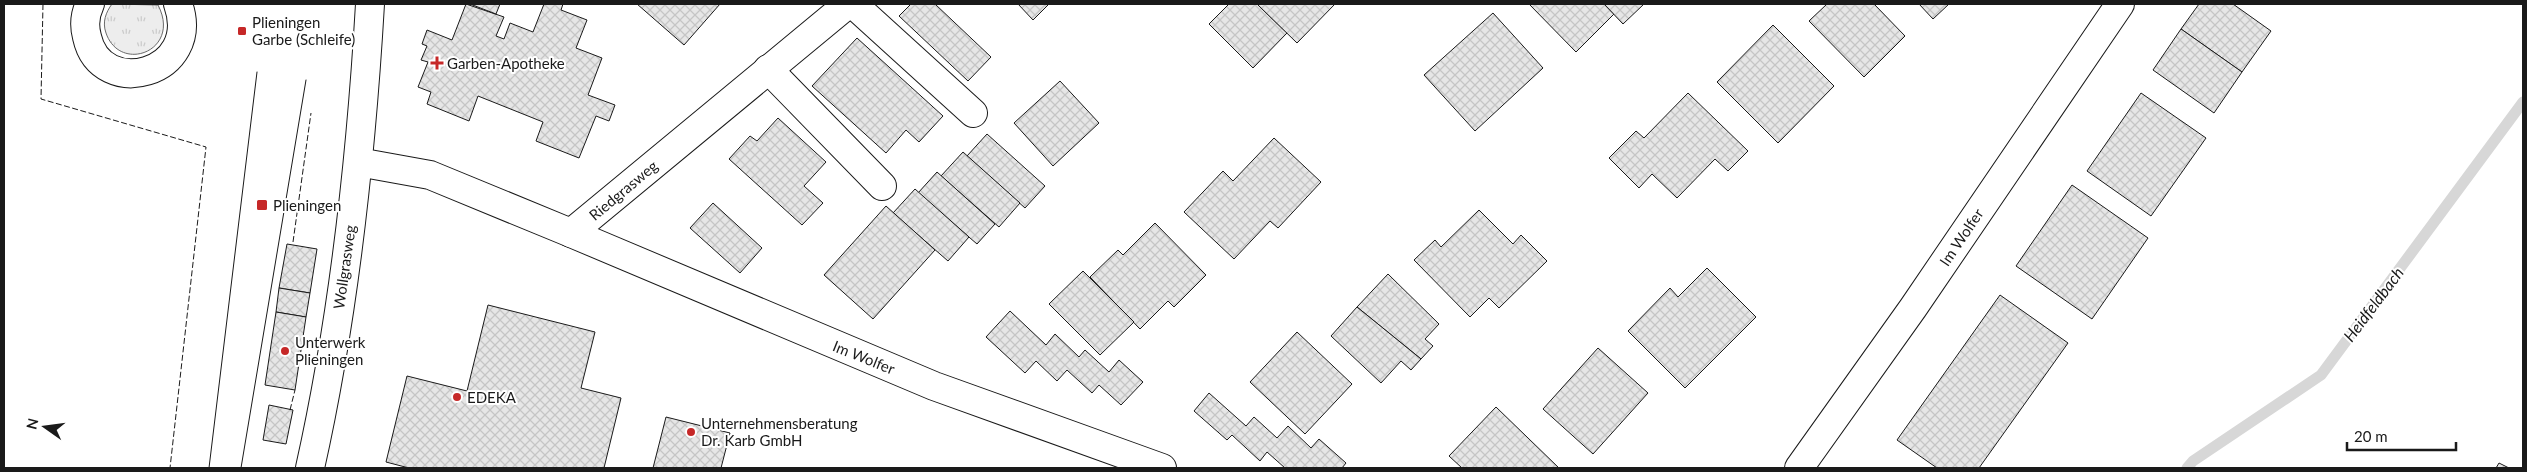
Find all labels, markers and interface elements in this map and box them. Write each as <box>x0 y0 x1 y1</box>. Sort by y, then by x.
place label: Plieningen Garbe (Schleife) <box>252 13 355 48</box>
marker: Plieningen Garbe (Schleife) <box>236 25 248 37</box>
place label: Garben-Apotheke <box>447 54 565 72</box>
marker: Garben-Apotheke <box>431 57 443 69</box>
street label: Riedgrasweg <box>585 156 661 224</box>
place label: Plieningen <box>273 196 341 214</box>
marker: Plieningen <box>255 198 269 212</box>
street label: Im Wolfer <box>1935 205 1987 269</box>
street label: Wollgrasweg <box>329 224 359 310</box>
water label: Heidfeldbach <box>2339 263 2407 345</box>
place label: Unterwerk Plieningen <box>295 333 366 368</box>
street label: Im Wolfer <box>830 336 898 378</box>
marker: Unterwerk Plieningen <box>279 345 291 357</box>
place label: EDEKA <box>467 388 517 406</box>
marker: EDEKA <box>451 391 463 403</box>
north arrow <box>20 402 70 452</box>
place label: Unternehmensberatung Dr. Karb GmbH <box>701 414 858 449</box>
text: N <box>22 416 41 431</box>
scale bar <box>2347 420 2456 452</box>
marker: Unternehmensberatung Dr. Karb GmbH <box>685 426 697 438</box>
text: 20 m <box>2354 427 2388 445</box>

